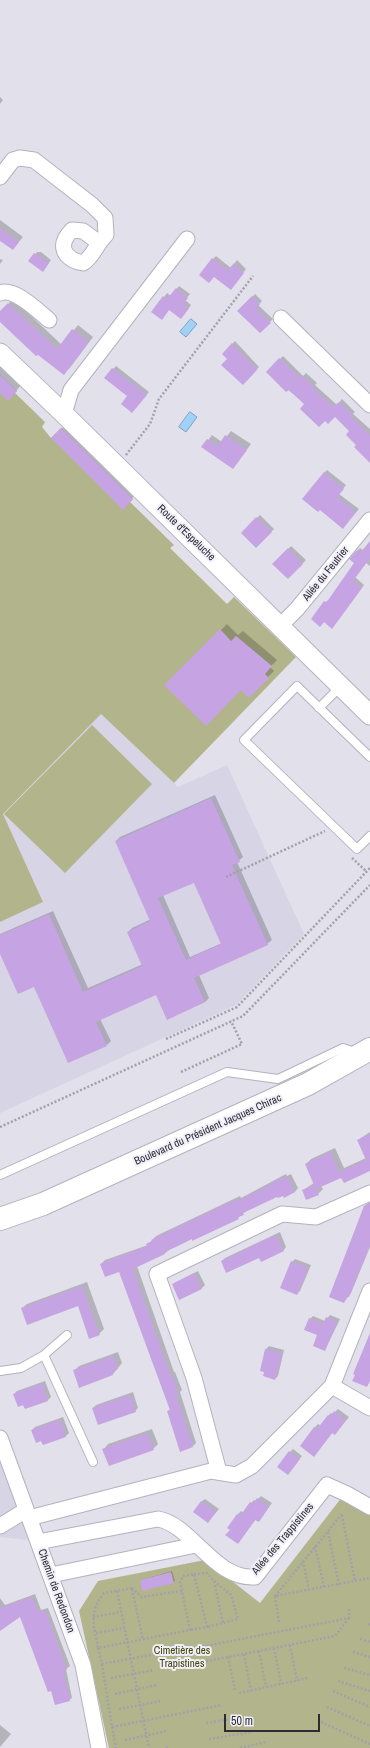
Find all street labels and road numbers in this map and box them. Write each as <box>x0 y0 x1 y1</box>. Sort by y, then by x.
street label: Route d'Espeluche <box>154 502 218 564</box>
street label: Allée du Feutrier <box>300 544 352 604</box>
street label: Boulevard du Président Jacques Chirac <box>132 1092 284 1168</box>
street label: Allée des Trappistines <box>249 1501 317 1577</box>
street label: Chemin de Redondon <box>35 1547 77 1635</box>

